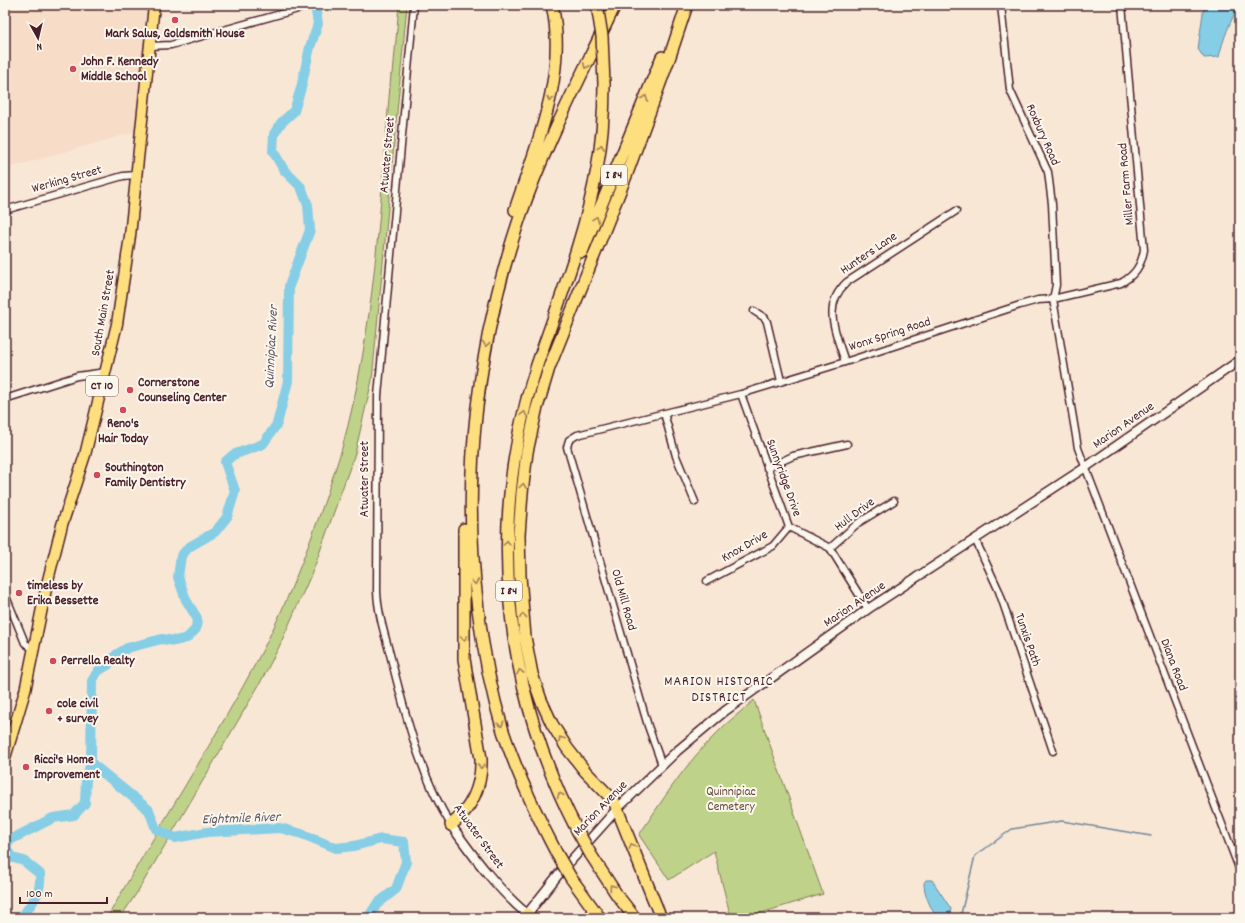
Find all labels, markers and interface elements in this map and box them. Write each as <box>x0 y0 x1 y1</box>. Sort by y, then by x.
marker: Mark Salus, Goldsmith House <box>170 15 180 25</box>
north arrow <box>18 18 58 58</box>
place label: Mark Salus, Goldsmith House <box>105 25 245 44</box>
text: N <box>35 38 43 54</box>
place label: John F. Kennedy Middle School <box>81 53 159 87</box>
one-way arrow <box>583 61 591 69</box>
marker: John F. Kennedy Middle School <box>68 64 78 74</box>
one-way arrow <box>640 95 648 103</box>
one-way arrow <box>546 96 554 102</box>
street label: Roxbury Road <box>1020 101 1064 169</box>
street label: Atwater Street <box>375 116 401 194</box>
street label: Miller Farm Road <box>1114 142 1140 226</box>
one-way arrow <box>596 144 605 150</box>
street label: Werking Street <box>30 161 104 199</box>
road number: I 84 <box>601 165 627 185</box>
one-way arrow <box>591 215 599 223</box>
street label: Hunters Lane <box>837 228 902 280</box>
street label: South Main Street <box>87 268 121 358</box>
water label: Quinnipiac River <box>260 303 284 389</box>
street label: Wonx Spring Road <box>847 313 933 357</box>
one-way arrow <box>482 341 491 347</box>
place label: Cornerstone Counseling Center <box>138 374 228 408</box>
road number: CT 10 <box>86 376 118 396</box>
marker: Cornerstone Counseling Center <box>125 385 135 395</box>
street label: Marion Avenue <box>1089 398 1159 454</box>
marker: Reno's Hair Today <box>118 405 128 415</box>
one-way arrow <box>519 411 527 417</box>
place label: Reno's Hair Today <box>98 415 149 449</box>
street label: Sunnyridge Drive <box>760 437 806 520</box>
street label: Atwater Street <box>356 441 375 517</box>
place label: Southington Family Dentistry <box>105 459 186 493</box>
marker: Southington Family Dentistry <box>92 470 102 480</box>
one-way arrow <box>518 483 527 490</box>
street label: Hull Drive <box>831 493 879 537</box>
street label: Knox Drive <box>718 526 772 568</box>
one-way arrow <box>503 540 511 546</box>
street label: Old Mill Road <box>605 567 641 633</box>
place label: timeless by Erika Bessette <box>27 577 99 611</box>
street label: Marion Avenue <box>820 577 890 633</box>
one-way arrow <box>470 579 479 585</box>
road number: I 84 <box>496 581 522 601</box>
marker: timeless by Erika Bessette <box>14 588 24 598</box>
street label: Tunxis Path <box>1009 611 1045 669</box>
one-way arrow <box>519 613 528 619</box>
one-way arrow <box>460 635 468 641</box>
street label: Diana Road <box>1154 636 1192 694</box>
place label: Perrella Realty <box>61 652 135 671</box>
marker: Perrella Realty <box>48 656 58 666</box>
one-way arrow <box>516 669 524 675</box>
district label: MARION HISTORIC DISTRICT <box>664 672 774 708</box>
place label: cole civil + survey <box>57 695 99 729</box>
marker: cole civil + survey <box>44 706 54 716</box>
one-way arrow <box>496 720 505 727</box>
one-way arrow <box>558 736 566 743</box>
place label: Ricci's Home Improvement <box>34 751 100 785</box>
marker: Ricci's Home Improvement <box>21 762 31 772</box>
one-way arrow <box>477 763 485 769</box>
street label: Marion Avenue <box>569 777 633 841</box>
park label: Quinnipiac Cemetery <box>706 783 756 817</box>
one-way arrow <box>557 792 565 800</box>
street label: Atwater Street <box>448 801 508 874</box>
water label: Eightmile River <box>202 808 282 830</box>
one-way arrow <box>629 842 637 849</box>
scale bar <box>20 879 107 905</box>
one-way arrow <box>609 884 617 891</box>
text: 100 m <box>26 886 53 903</box>

